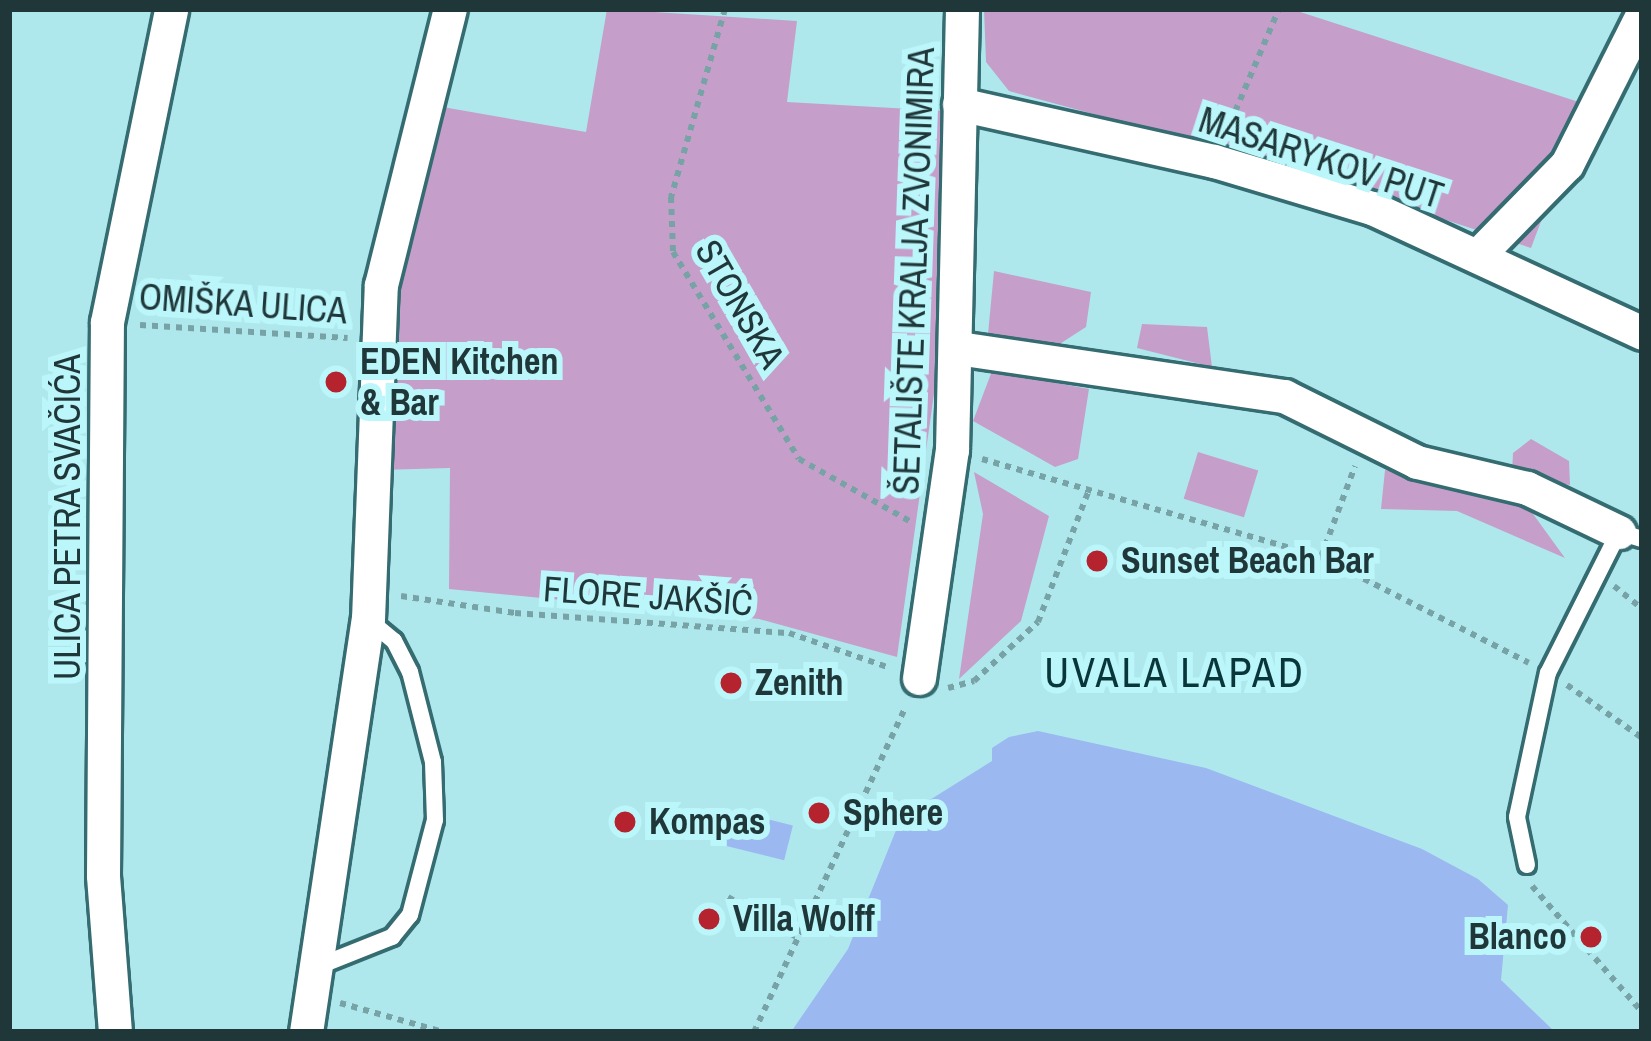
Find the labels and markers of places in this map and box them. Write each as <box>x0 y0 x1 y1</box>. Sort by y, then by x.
place label: EDEN Kitchen & Bar <box>360 339 558 424</box>
marker: EDEN Kitchen & Bar <box>323 369 349 395</box>
place label: Sunset Beach Bar <box>1121 539 1374 583</box>
marker: Sunset Beach Bar <box>1084 548 1110 574</box>
place label: Zenith <box>755 661 844 705</box>
marker: Zenith <box>718 670 744 696</box>
place label: Sphere <box>843 791 943 835</box>
place label: Kompas <box>649 800 765 844</box>
marker: Sphere <box>806 800 832 826</box>
marker: Kompas <box>612 809 638 835</box>
place label: Villa Wolff <box>733 897 875 941</box>
marker: Villa Wolff <box>696 906 722 932</box>
place label: Blanco <box>1469 915 1567 959</box>
marker: Blanco <box>1578 924 1604 950</box>

